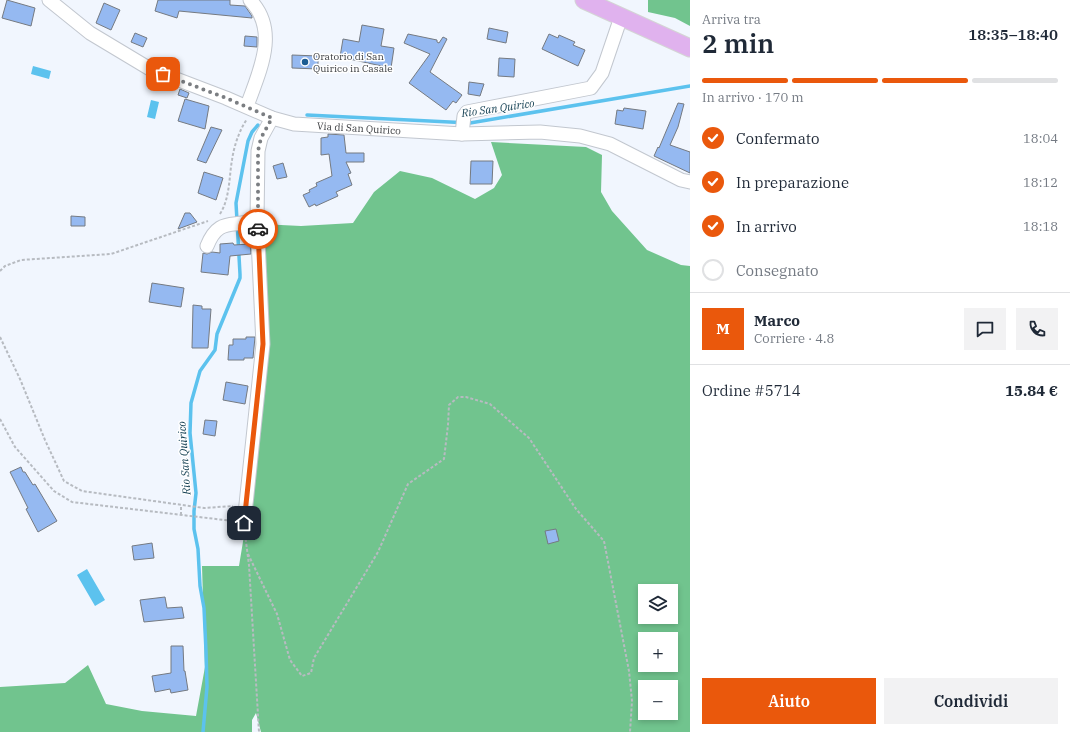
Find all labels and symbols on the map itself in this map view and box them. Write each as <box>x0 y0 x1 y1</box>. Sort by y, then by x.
place label: Oratorio di San Quirico in Casale <box>313 50 393 75</box>
pin <box>146 57 180 91</box>
marker: Oratorio di San Quirico in Casale <box>300 57 310 67</box>
water label: Rio San Quirico <box>460 96 536 120</box>
street label: Via di San Quirico <box>317 119 402 137</box>
courier <box>238 209 278 249</box>
water label: Rio San Quirico <box>174 420 194 496</box>
pin <box>227 506 261 540</box>

